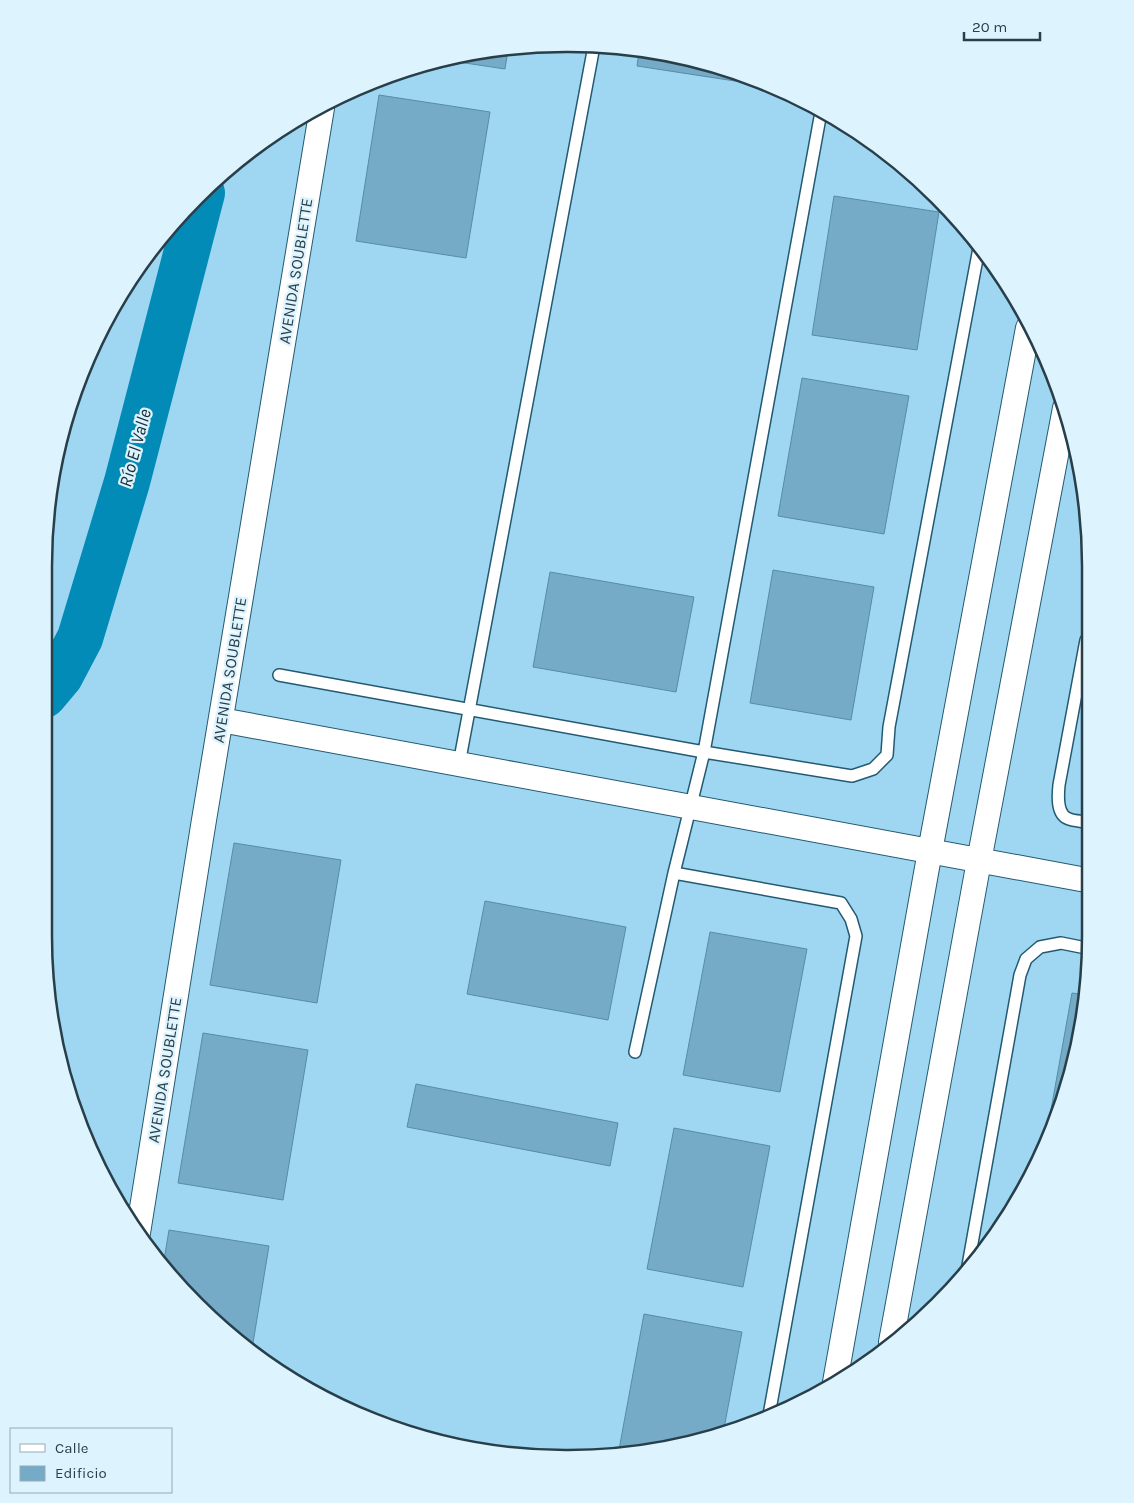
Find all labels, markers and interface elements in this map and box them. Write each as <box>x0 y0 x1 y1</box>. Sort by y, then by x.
scale bar <box>964 10 1040 42</box>
text: 20 m <box>972 18 1007 36</box>
street label: AVENIDA SOUBLETTE <box>275 197 316 345</box>
water label: Río El Valle <box>114 407 156 489</box>
street label: AVENIDA SOUBLETTE <box>209 596 250 744</box>
street label: AVENIDA SOUBLETTE <box>144 996 185 1144</box>
legend <box>10 1428 172 1493</box>
text: Calle <box>55 1439 89 1457</box>
text: Edificio <box>55 1464 107 1482</box>

